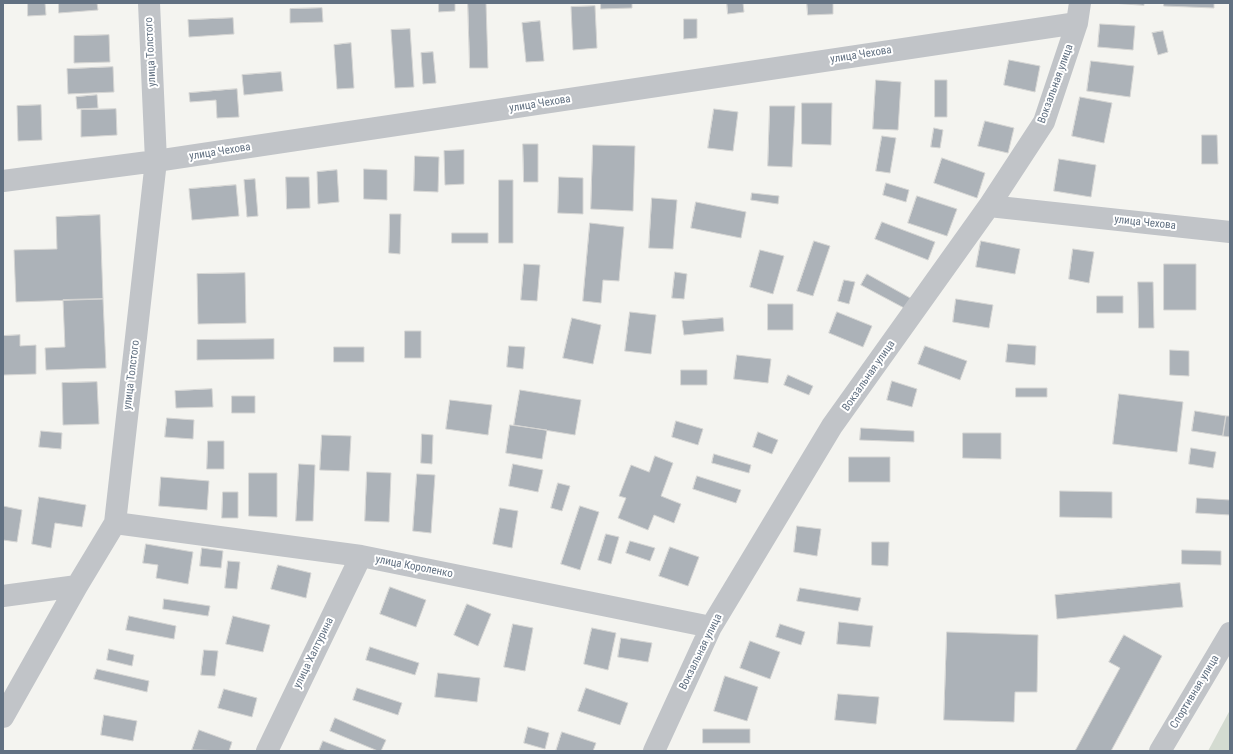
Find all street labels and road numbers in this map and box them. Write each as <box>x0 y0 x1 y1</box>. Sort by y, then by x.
street label: улица Толстого <box>143 17 159 87</box>
street label: Вокзальная улица <box>1036 43 1076 125</box>
street label: улица Чехова <box>829 44 893 66</box>
street label: улица Чехова <box>508 93 572 115</box>
street label: улица Чехова <box>188 141 252 163</box>
street label: улица Чехова <box>1114 213 1176 233</box>
street label: Вокзальная улица <box>840 338 898 414</box>
street label: улица Толстого <box>121 339 143 411</box>
street label: улица Короленко <box>374 553 454 581</box>
street label: Вокзальная улица <box>677 612 725 692</box>
street label: улица Халтурина <box>291 615 337 691</box>
street label: Спортивная улица <box>1168 653 1222 731</box>

